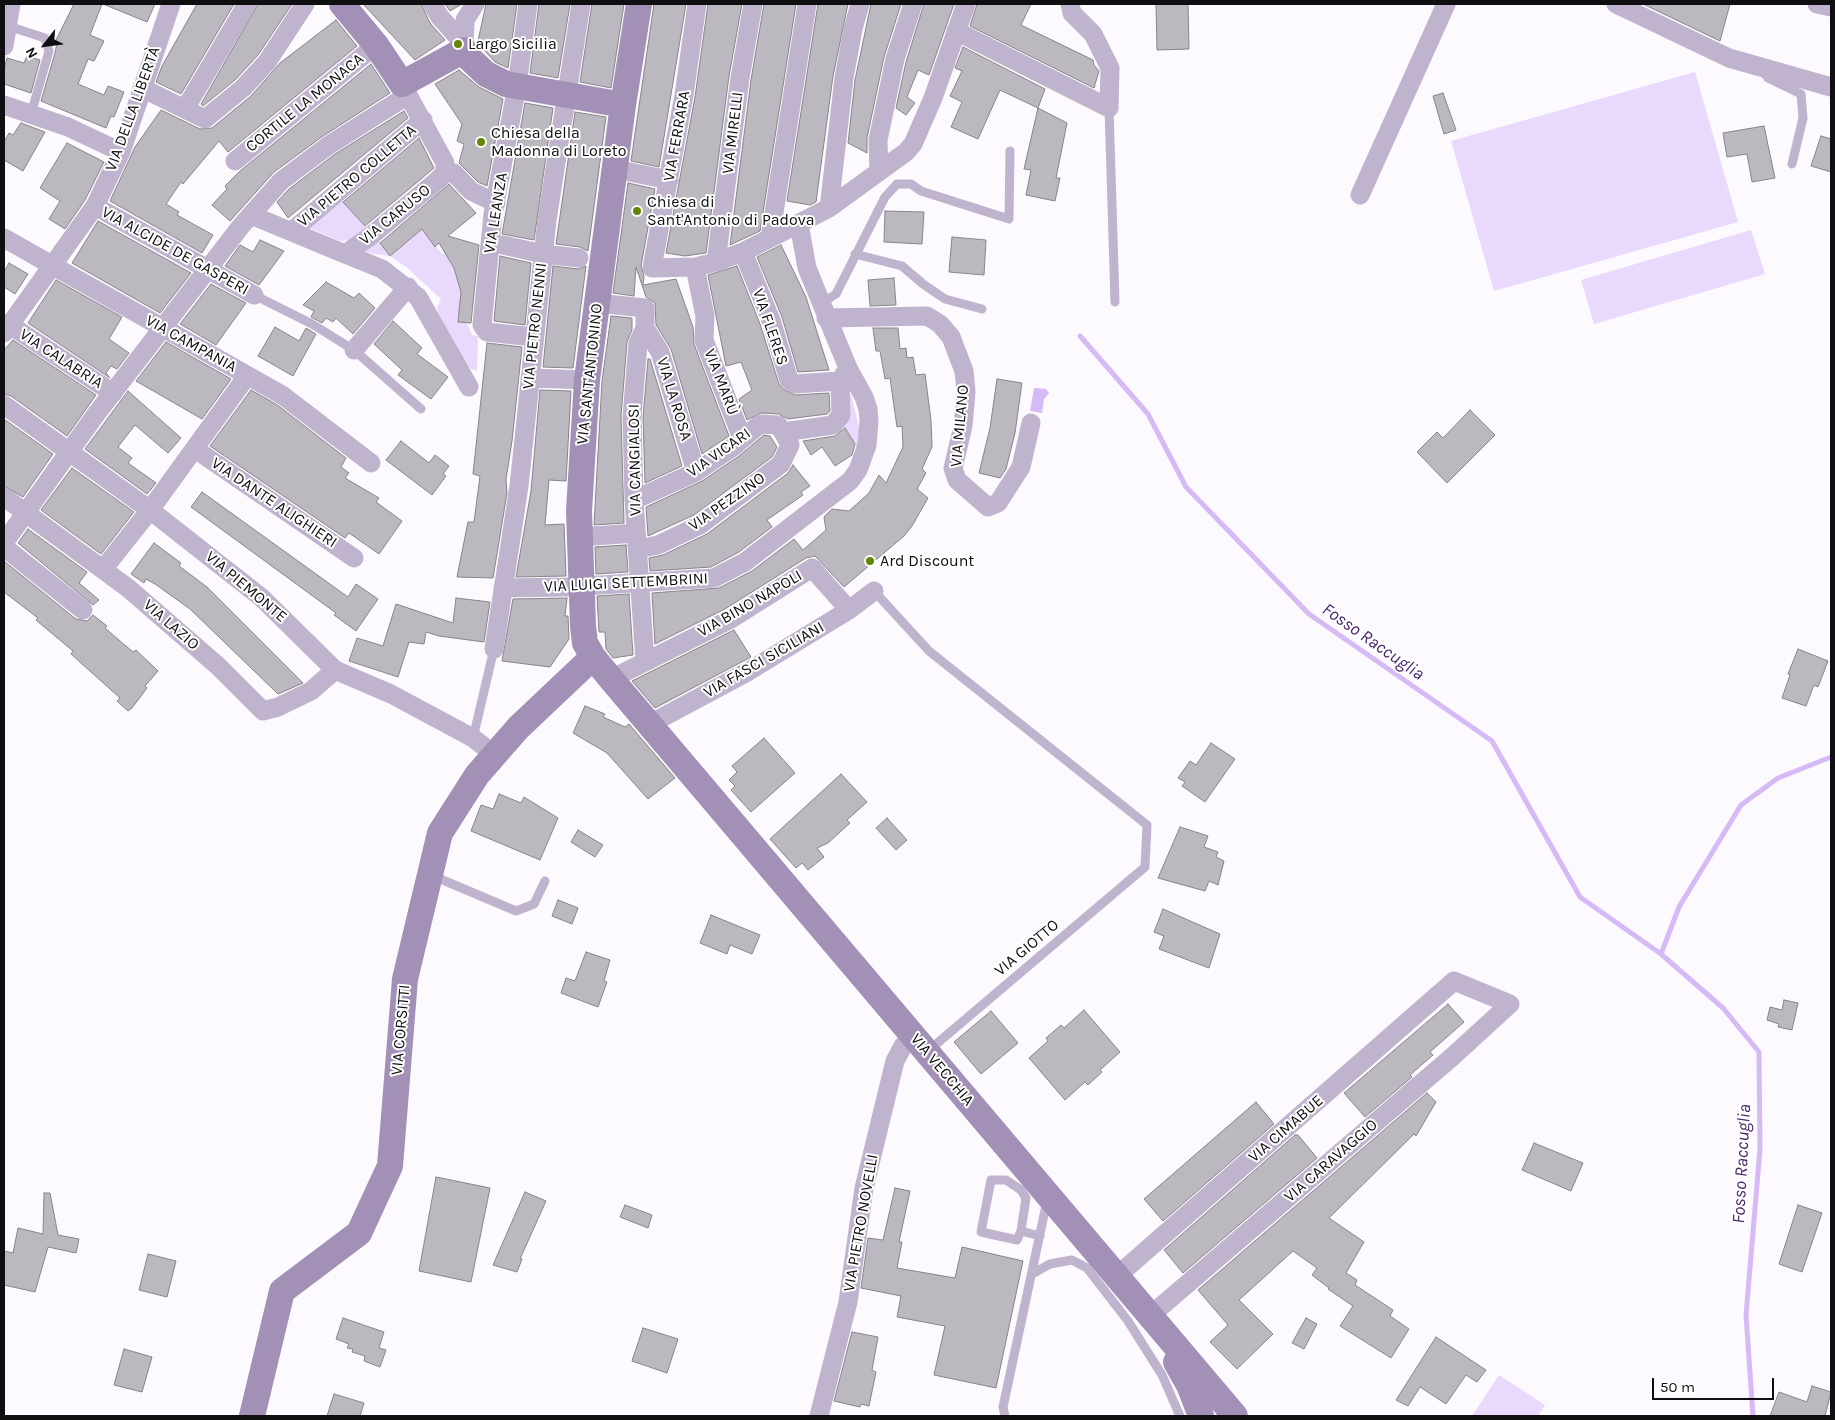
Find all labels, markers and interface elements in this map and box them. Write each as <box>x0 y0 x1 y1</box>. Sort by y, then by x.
north arrow <box>20 20 70 70</box>
place label: Largo Sicilia <box>468 34 557 54</box>
marker: Largo Sicilia <box>452 38 464 50</box>
text: N <box>22 44 41 61</box>
street label: VIA DELLA LIBERTÀ <box>102 44 164 174</box>
street label: CORTILE LA MONACA <box>242 50 368 156</box>
street label: VIA FERRARA <box>660 89 694 183</box>
street label: VIA MIRELLI <box>718 91 748 175</box>
street label: VIA PIETRO COLLETTA <box>294 121 420 231</box>
place label: Chiesa della Madonna di Loreto <box>491 123 627 161</box>
marker: Chiesa della Madonna di Loreto <box>475 136 487 148</box>
street label: VIA LEANZA <box>480 171 512 255</box>
street label: VIA CARUSO <box>356 181 434 249</box>
place label: Chiesa di Sant'Antonio di Padova <box>647 192 815 230</box>
street label: VIA ALCIDE DE GASPERI <box>98 203 252 299</box>
marker: Chiesa di Sant'Antonio di Padova <box>631 205 643 217</box>
street label: VIA PIETRO NENNI <box>519 262 551 390</box>
street label: VIA FLERES <box>748 286 792 368</box>
street label: VIA SANT'ANTONINO <box>573 303 607 445</box>
street label: VIA CAMPANIA <box>142 311 240 377</box>
street label: VIA CALABRIA <box>16 325 106 393</box>
street label: VIA MARÙ <box>700 346 742 418</box>
street label: VIA LA ROSA <box>652 355 696 443</box>
street label: VIA MILANO <box>947 384 973 468</box>
street label: VIA CANGIALOSI <box>624 404 646 516</box>
street label: VIA VICARI <box>683 424 755 482</box>
street label: VIA DANTE ALIGHIERI <box>207 454 341 552</box>
street label: VIA PEZZINO <box>685 469 769 535</box>
street label: VIA PIEMONTE <box>201 547 291 627</box>
place label: Ard Discount <box>880 551 974 571</box>
marker: Ard Discount <box>864 555 876 567</box>
street label: VIA BINO NAPOLI <box>694 566 806 642</box>
street label: VIA LUIGI SETTEMBRINI <box>543 569 709 597</box>
street label: VIA LAZIO <box>139 596 203 654</box>
water label: Fosso Raccuglia <box>1318 599 1428 685</box>
street label: VIA FASCI SICILIANI <box>700 618 828 702</box>
street label: VIA GIOTTO <box>991 916 1063 980</box>
street label: VIA CORSITTI <box>387 984 415 1076</box>
street label: VIA VECCHIA <box>906 1030 978 1110</box>
street label: VIA CIMABUE <box>1245 1091 1327 1167</box>
water label: Fosso Raccuglia <box>1728 1104 1756 1224</box>
street label: VIA CARAVAGGIO <box>1281 1115 1381 1207</box>
street label: VIA PIETRO NOVELLI <box>839 1153 883 1293</box>
scale bar <box>1655 1368 1778 1400</box>
text: 50 m <box>1660 1378 1695 1396</box>

